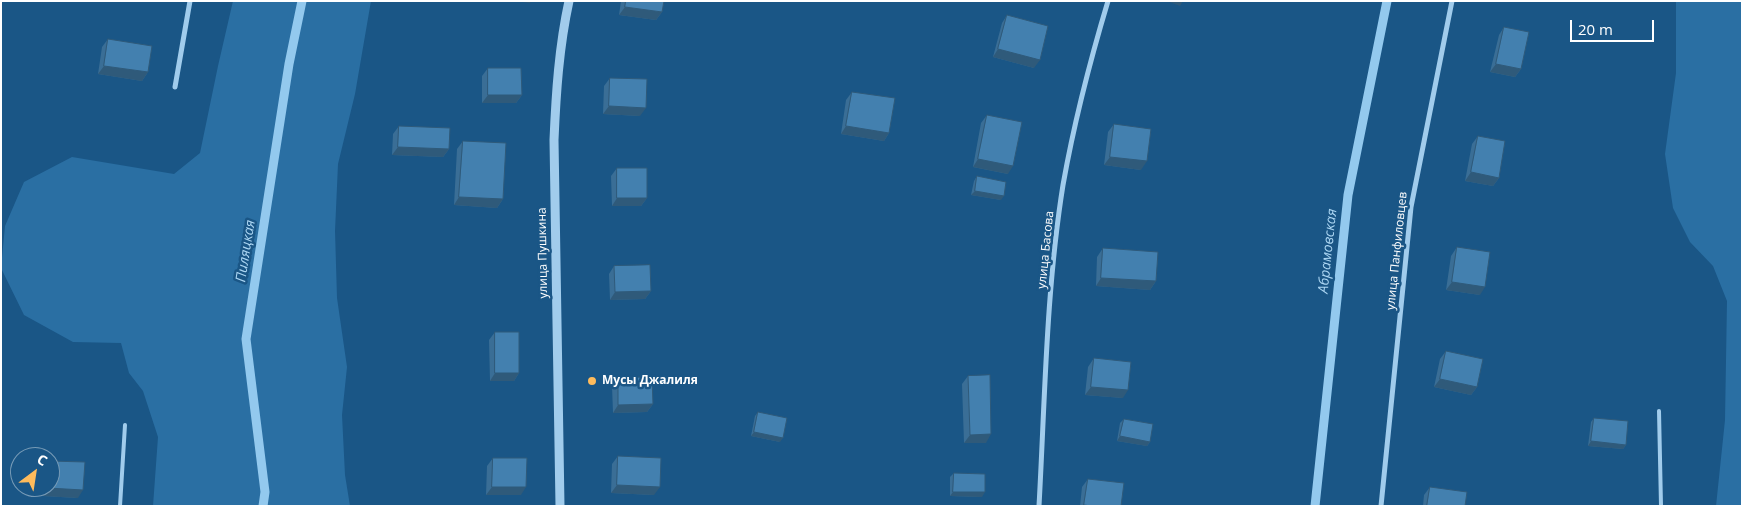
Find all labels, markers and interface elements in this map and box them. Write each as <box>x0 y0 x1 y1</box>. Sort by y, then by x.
scale bar <box>1573 10 1657 42</box>
text: 20 m <box>1578 19 1613 39</box>
street label: улица Панфиловцев <box>1384 191 1410 311</box>
street label: улица Пушкина <box>535 207 551 299</box>
water label: Абрамовская <box>1315 208 1341 294</box>
street label: улица Басова <box>1035 210 1057 290</box>
water label: Пиляцкая <box>233 219 259 283</box>
place label: Мусы Джалиля <box>602 374 698 388</box>
marker: Мусы Джалиля <box>586 375 598 387</box>
north arrow <box>10 447 60 497</box>
text: С <box>34 449 51 470</box>

